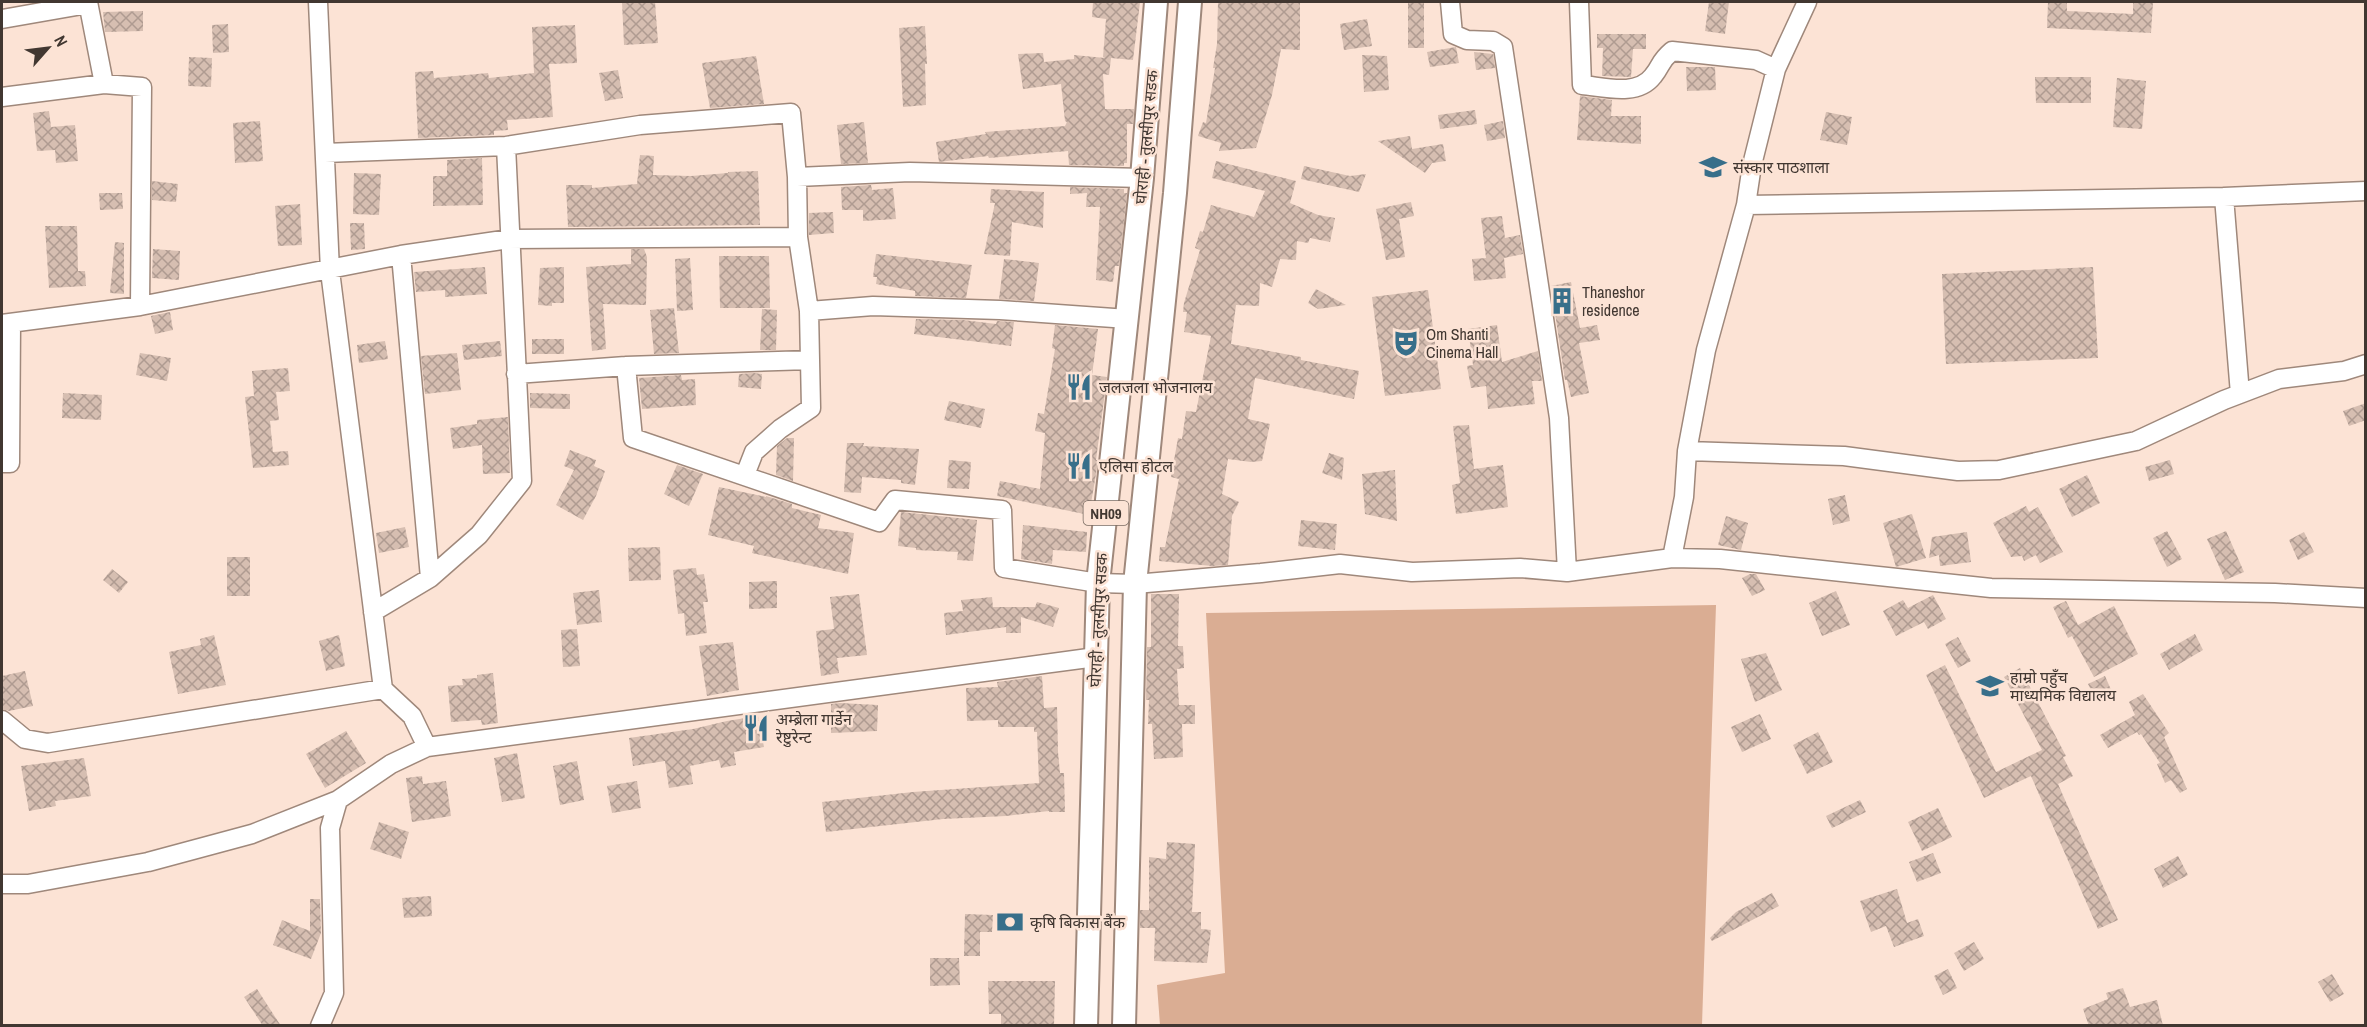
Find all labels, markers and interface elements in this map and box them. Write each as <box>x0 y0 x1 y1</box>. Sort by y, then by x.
north arrow <box>18 18 78 78</box>
text: N <box>49 32 73 50</box>
street label: घोराही - तुलसीपुर सडक <box>1129 68 1163 205</box>
school or university icon: संस्कार पाठशाला <box>1698 152 1728 182</box>
place label: संस्कार पाठशाला <box>1733 156 1830 178</box>
place label: Thaneshor residence <box>1582 281 1645 321</box>
building icon: Thaneshor residence <box>1547 286 1577 316</box>
place label: Om Shanti Cinema Hall <box>1426 323 1498 363</box>
theatre icon: Om Shanti Cinema Hall <box>1391 328 1421 358</box>
restaurant icon: जलजला भोजनालय <box>1064 372 1094 402</box>
place label: जलजला भोजनालय <box>1099 376 1213 398</box>
restaurant icon: एलिसा होटल <box>1064 451 1094 481</box>
place label: एलिसा होटल <box>1099 455 1174 477</box>
road number: NH09 <box>1084 501 1128 525</box>
street label: घोराही - तुलसीपुर सडक <box>1083 552 1113 688</box>
place label: हाम्रो पहुँच माध्यमिक विद्यालय <box>2010 666 2117 706</box>
school or university icon: हाम्रो पहुँच माध्यमिक विद्यालय <box>1975 671 2005 701</box>
place label: अम्ब्रेला गार्डेन रेष्टुरेन्ट <box>775 708 853 748</box>
restaurant icon: अम्ब्रेला गार्डेन रेष्टुरेन्ट <box>741 713 771 743</box>
bank icon: कृषि बिकास बैंक <box>995 907 1025 937</box>
place label: कृषि बिकास बैंक <box>1030 911 1126 933</box>

